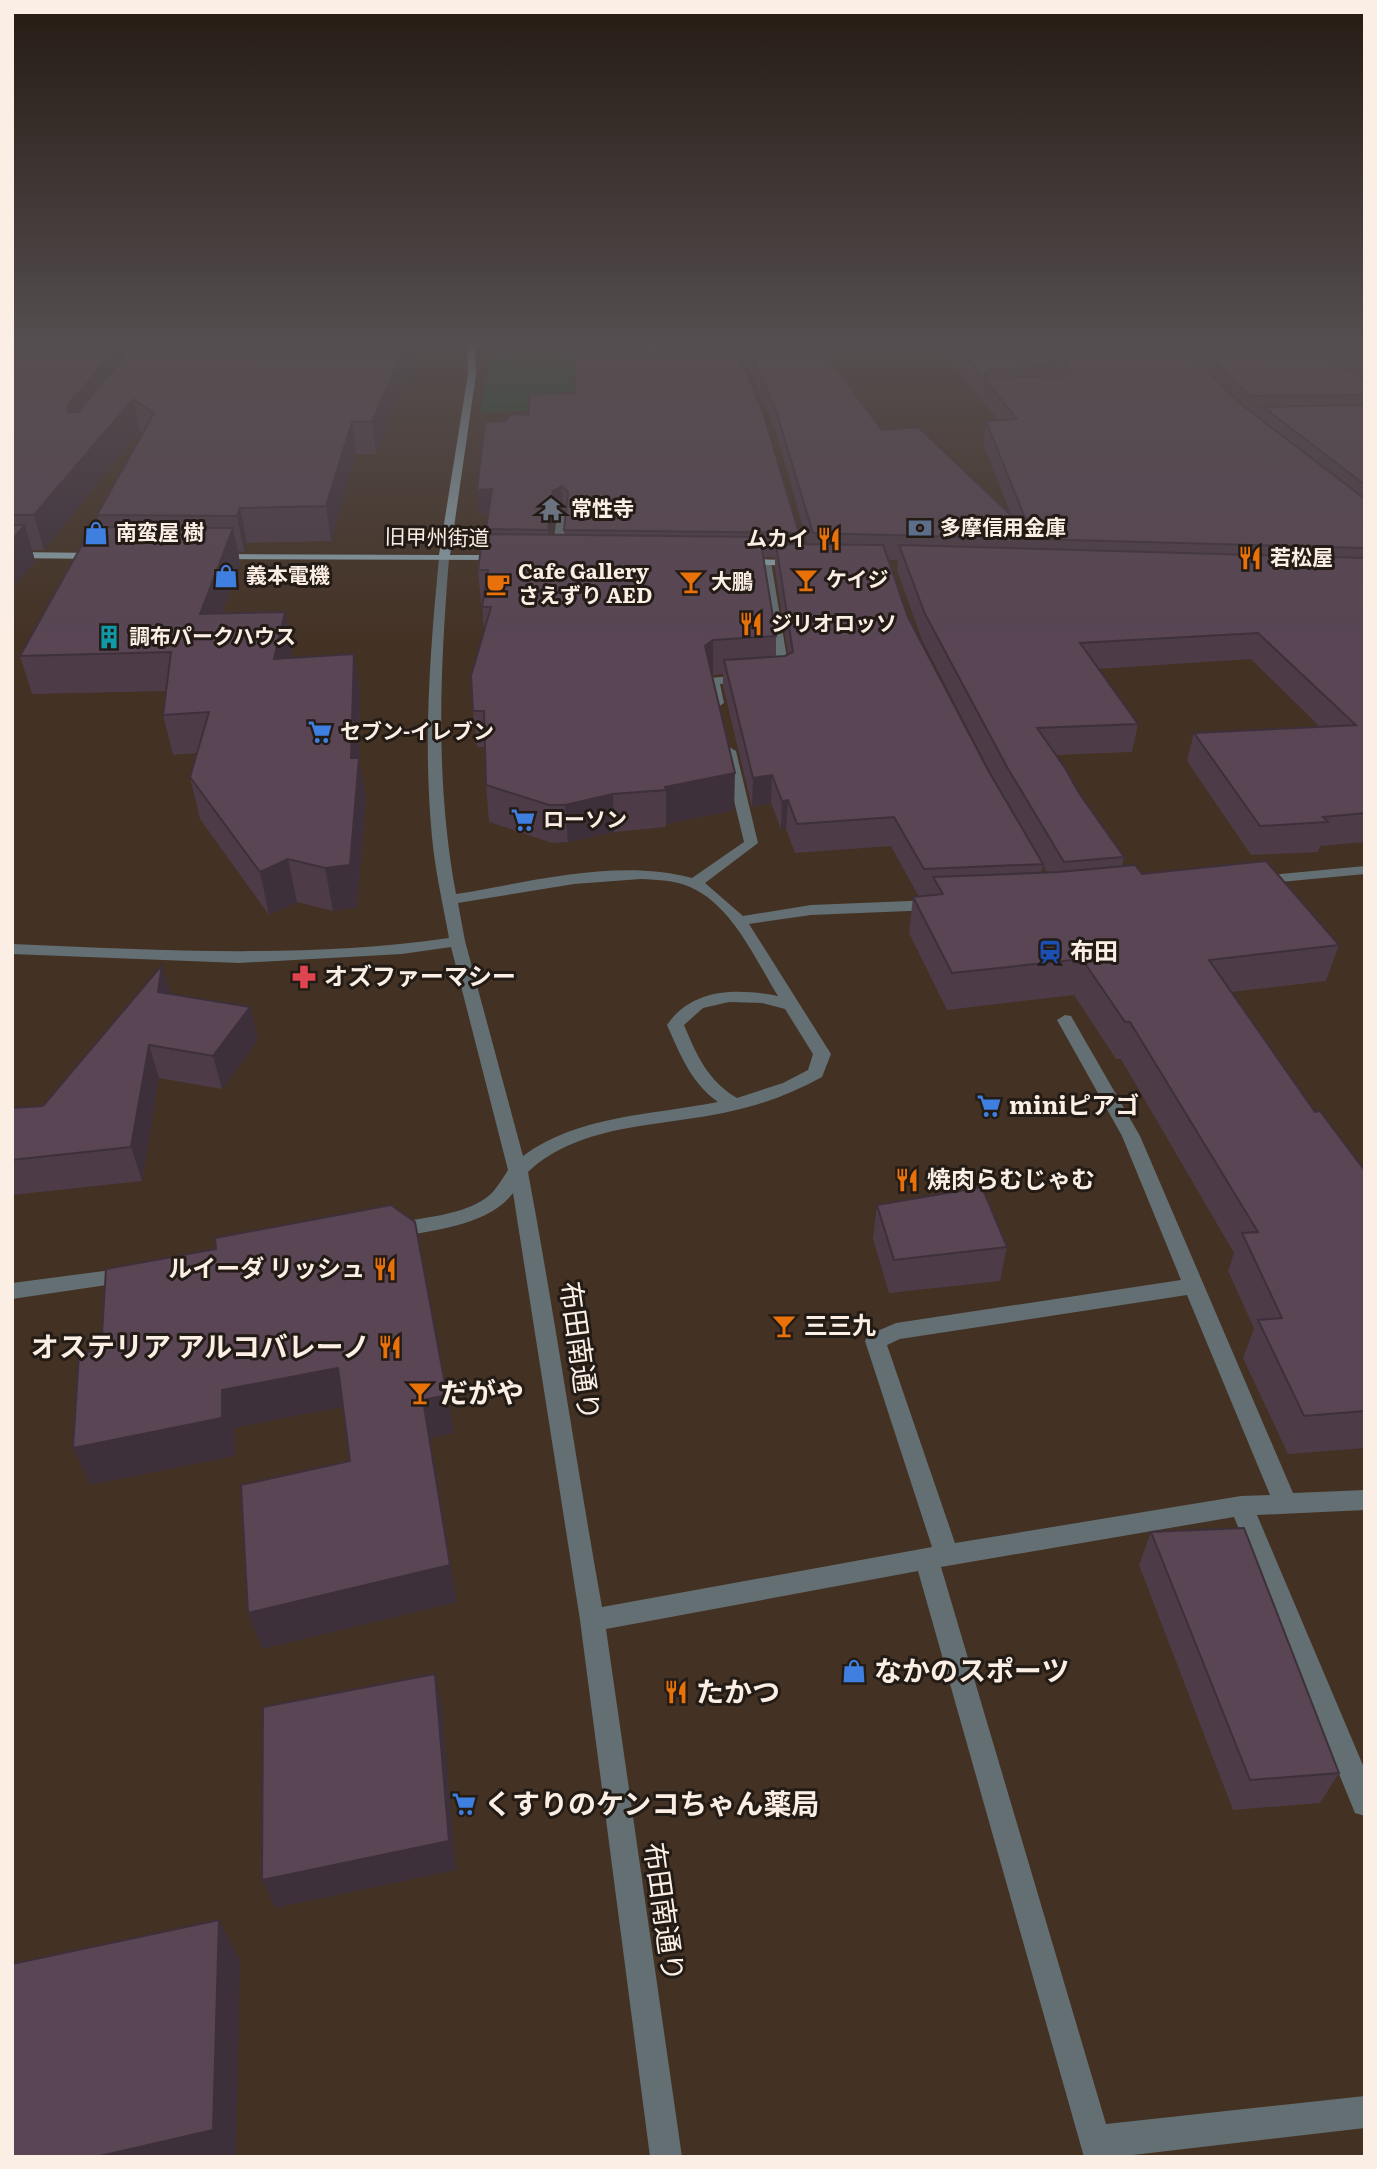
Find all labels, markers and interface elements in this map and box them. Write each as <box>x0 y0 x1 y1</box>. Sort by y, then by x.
place label: 常性寺 <box>571 491 634 522</box>
temple icon: 常性寺 <box>537 495 565 523</box>
place label: 多摩信用金庫 <box>940 510 1066 541</box>
bank icon: 多摩信用金庫 <box>906 514 934 542</box>
place label: 南蛮屋 樹 <box>116 515 204 546</box>
shop icon: 南蛮屋 樹 <box>82 519 110 547</box>
street label: 旧甲州街道 <box>384 519 490 552</box>
place label: ムカイ <box>746 521 809 552</box>
restaurant icon: ムカイ <box>815 525 843 553</box>
place label: 若松屋 <box>1270 540 1333 571</box>
restaurant icon: 若松屋 <box>1236 544 1264 572</box>
place label: Cafe Gallery さえずり AED <box>518 554 652 609</box>
place label: 義本電機 <box>246 558 330 589</box>
shop icon: 義本電機 <box>212 562 240 590</box>
place label: ケイジ <box>826 562 889 593</box>
place label: 大鵬 <box>711 564 753 595</box>
bar icon: ケイジ <box>792 566 820 594</box>
bar icon: 大鵬 <box>677 568 705 596</box>
cafe icon: Cafe Gallery さえずり AED <box>484 570 512 598</box>
place label: ジリオロッソ <box>771 606 897 637</box>
restaurant icon: ジリオロッソ <box>737 610 765 638</box>
place label: 調布パークハウス <box>129 619 296 650</box>
building icon: 調布パークハウス <box>95 623 123 651</box>
place label: セブン-イレブン <box>340 714 494 745</box>
supermarket icon: セブン-イレブン <box>306 718 334 746</box>
place label: ローソン <box>543 802 627 833</box>
supermarket icon: ローソン <box>509 806 537 834</box>
place label: 布田 <box>1070 932 1118 967</box>
station icon: 布田 <box>1036 938 1064 966</box>
place label: オズファーマシー <box>324 957 516 992</box>
pharmacy icon: オズファーマシー <box>290 963 318 991</box>
place label: miniピアゴ <box>1009 1086 1139 1121</box>
supermarket icon: miniピアゴ <box>975 1092 1003 1120</box>
place label: 焼肉らむじゃむ <box>927 1160 1095 1195</box>
restaurant icon: 焼肉らむじゃむ <box>893 1166 921 1194</box>
place label: ルイーダ リッシュ <box>168 1249 365 1284</box>
restaurant icon: ルイーダ リッシュ <box>371 1255 399 1283</box>
street label: 布田南通り <box>551 1278 613 1423</box>
place label: 三三九 <box>804 1306 876 1341</box>
bar icon: 三三九 <box>770 1312 798 1340</box>
place label: オステリア アルコバレーノ <box>31 1324 370 1366</box>
restaurant icon: オステリア アルコバレーノ <box>376 1333 404 1361</box>
place label: だがや <box>440 1370 524 1412</box>
bar icon: だがや <box>406 1379 434 1407</box>
place label: なかのスポーツ <box>874 1648 1069 1690</box>
shop icon: なかのスポーツ <box>840 1657 868 1685</box>
place label: たかつ <box>696 1669 780 1711</box>
restaurant icon: たかつ <box>662 1678 690 1706</box>
place label: くすりのケンコちゃん薬局 <box>484 1781 819 1823</box>
supermarket icon: くすりのケンコちゃん薬局 <box>450 1790 478 1818</box>
street label: 布田南通り <box>635 1839 697 1984</box>

